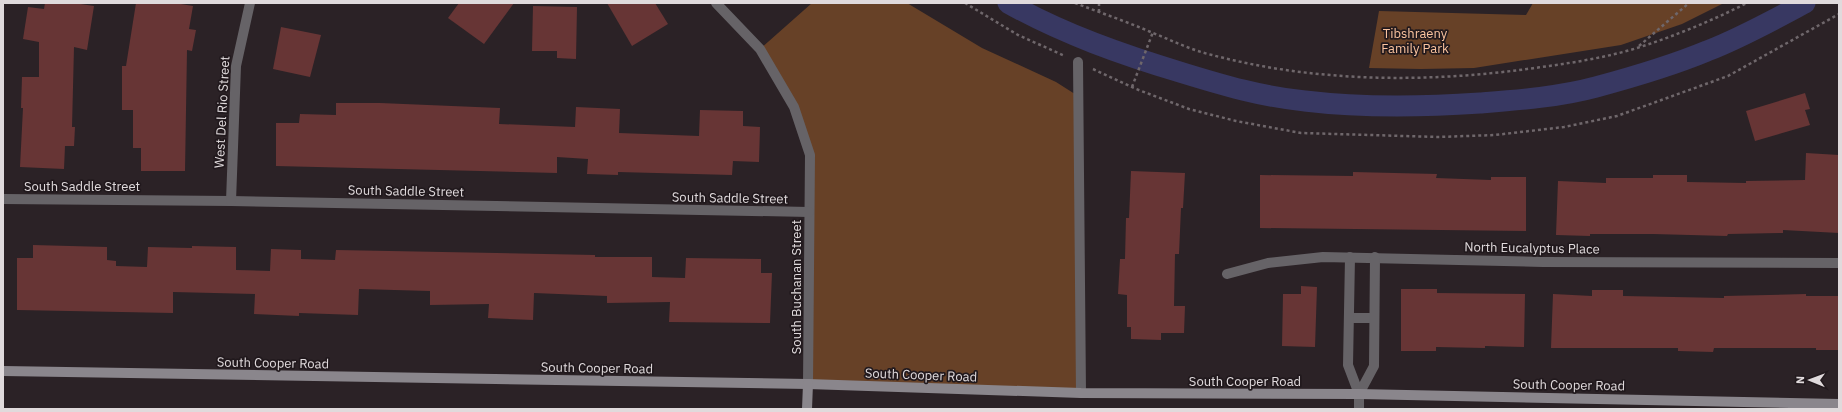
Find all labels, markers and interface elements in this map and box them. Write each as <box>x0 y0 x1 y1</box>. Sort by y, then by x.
park label: Tibshraeny Family Park <box>1381 25 1449 57</box>
street label: West Del Rio Street <box>211 55 233 169</box>
street label: South Saddle Street <box>24 178 140 195</box>
street label: South Saddle Street <box>348 181 464 201</box>
street label: South Saddle Street <box>672 188 788 208</box>
street label: South Buchanan Street <box>788 220 805 354</box>
street label: North Eucalyptus Place <box>1464 238 1600 258</box>
street label: South Cooper Road <box>217 354 329 372</box>
street label: South Cooper Road <box>541 359 653 377</box>
north arrow <box>1790 360 1830 400</box>
street label: South Cooper Road <box>865 365 977 385</box>
street label: South Cooper Road <box>1189 373 1301 390</box>
street label: South Cooper Road <box>1513 376 1625 394</box>
text: N <box>1793 376 1807 384</box>

